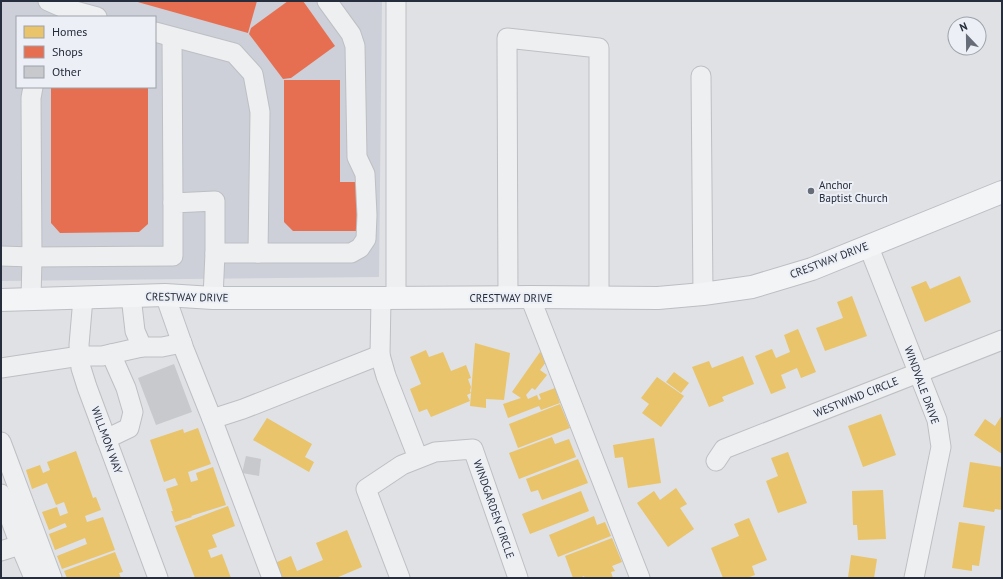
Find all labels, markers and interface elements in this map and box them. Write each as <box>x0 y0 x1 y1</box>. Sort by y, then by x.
legend <box>16 16 156 88</box>
north arrow <box>947 16 987 56</box>
text: N <box>957 19 969 35</box>
text: Homes <box>52 24 87 39</box>
text: Shops <box>52 44 83 59</box>
text: Other <box>52 64 81 79</box>
place label: Anchor Baptist Church <box>819 178 888 205</box>
marker: Anchor Baptist Church <box>806 186 816 196</box>
street label: CRESTWAY DRIVE <box>788 239 870 281</box>
street label: CRESTWAY DRIVE <box>145 289 229 305</box>
street label: CRESTWAY DRIVE <box>469 291 553 305</box>
street label: WINDVALE DRIVE <box>901 344 943 426</box>
street label: WESTWIND CIRCLE <box>812 374 901 420</box>
street label: WILLMON WAY <box>88 404 126 476</box>
street label: WINDGARDEN CIRCLE <box>471 458 517 560</box>

